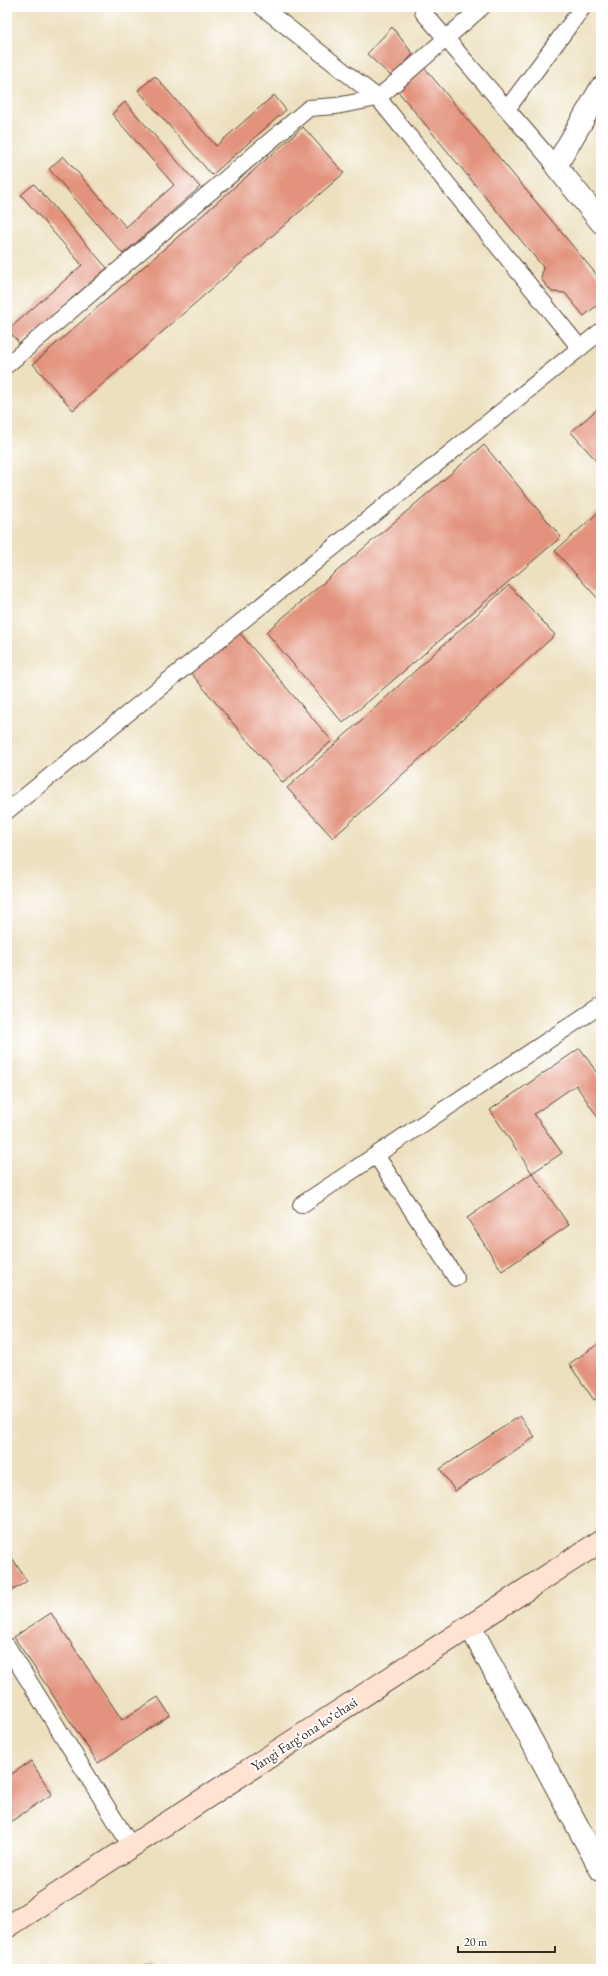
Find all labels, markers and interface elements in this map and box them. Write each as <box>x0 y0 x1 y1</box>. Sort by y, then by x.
street label: Yangi Fargʻona koʻchasi <box>247 1693 361 1775</box>
scale bar <box>458 1928 555 1954</box>
text: 20 m <box>464 1934 488 1950</box>

